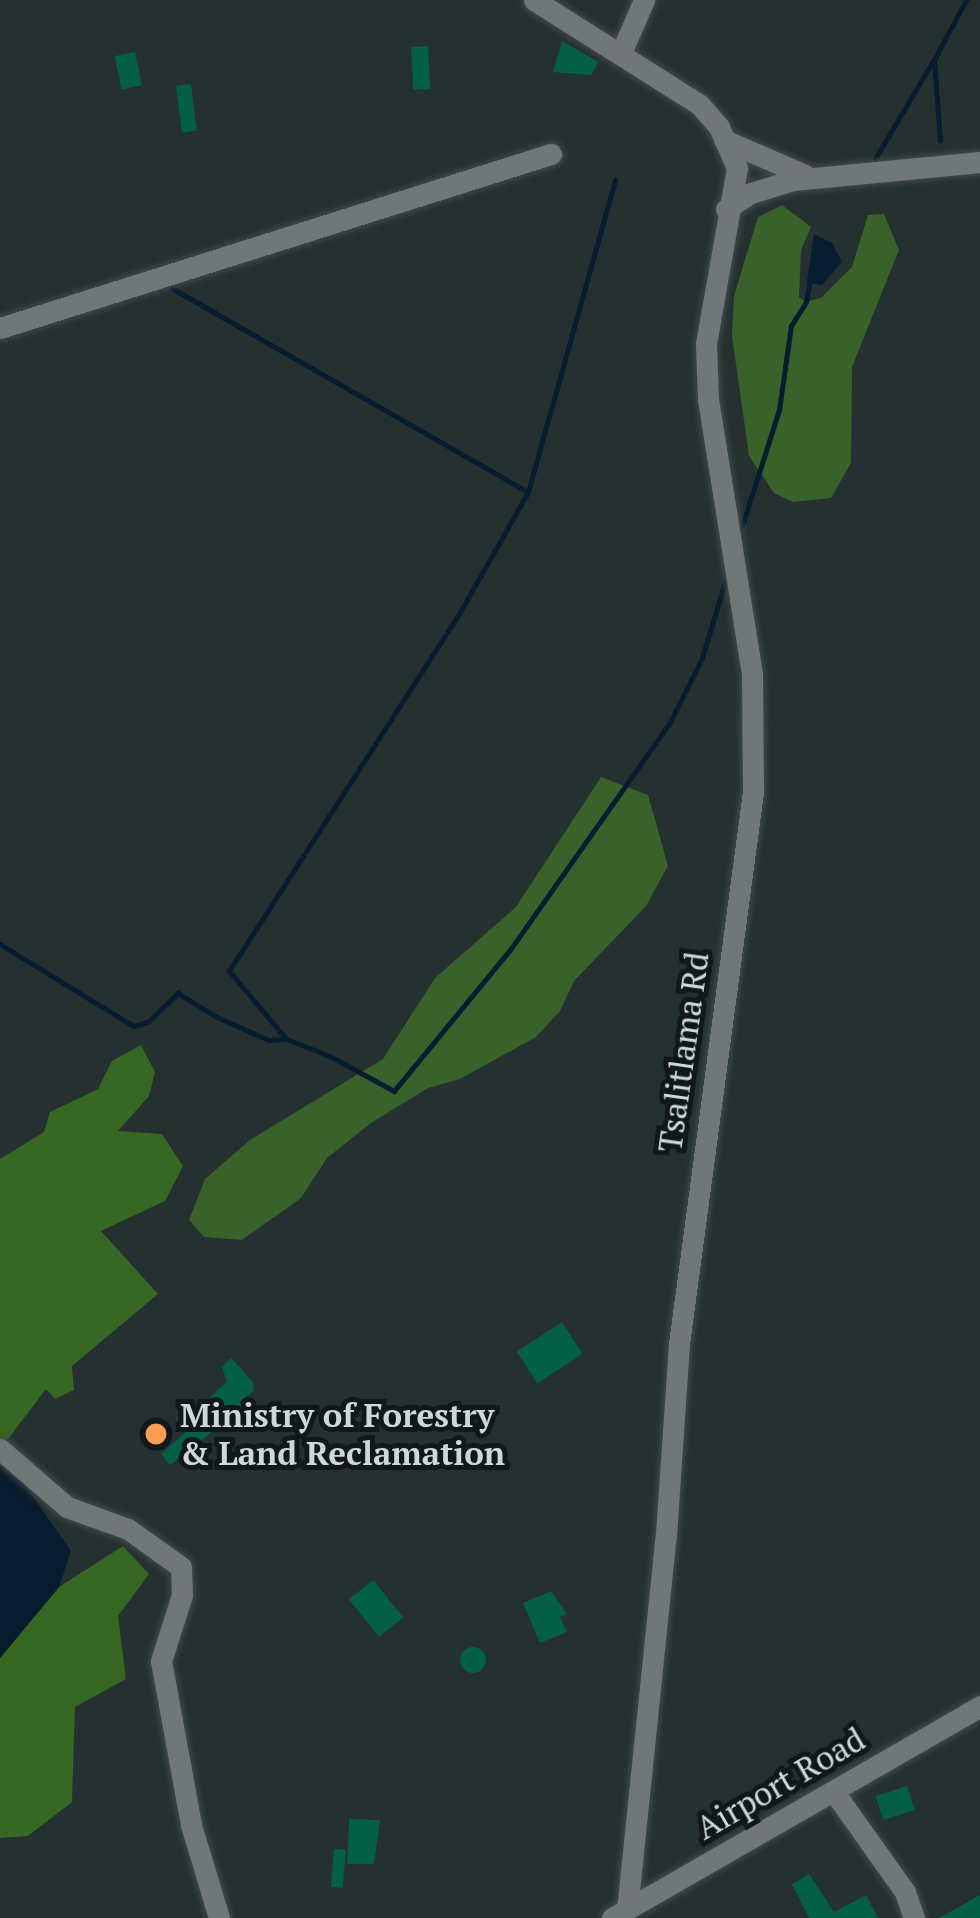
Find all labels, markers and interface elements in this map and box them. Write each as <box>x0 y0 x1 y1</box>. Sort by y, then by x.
street label: Tsalitlama Rd <box>649 949 717 1155</box>
place label: Ministry of Forestry & Land Reclamation <box>180 1395 505 1473</box>
marker: Ministry of Forestry & Land Reclamation <box>143 1421 169 1447</box>
street label: Airport Road <box>688 1719 872 1847</box>

